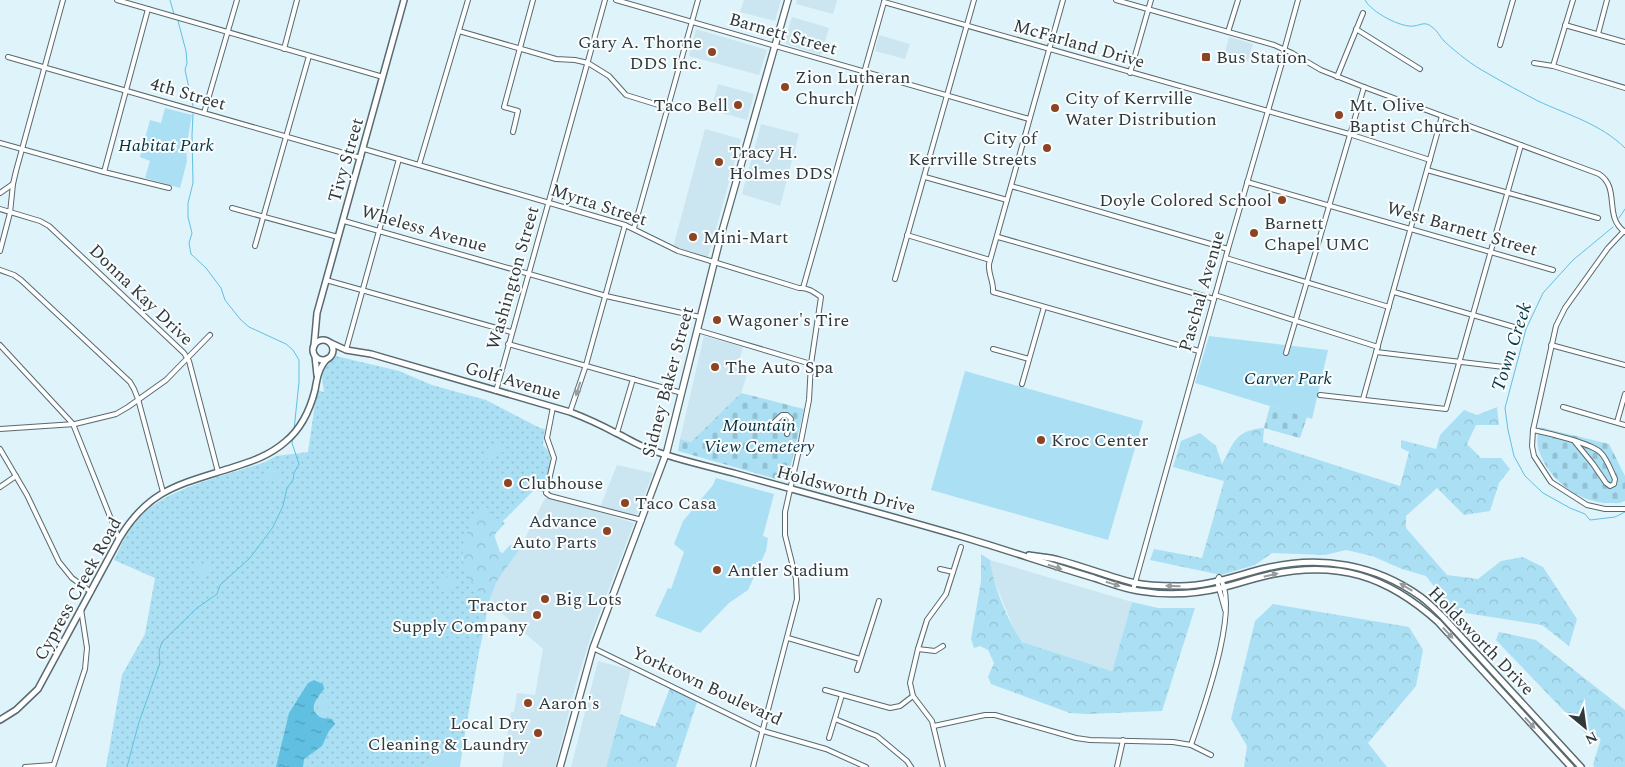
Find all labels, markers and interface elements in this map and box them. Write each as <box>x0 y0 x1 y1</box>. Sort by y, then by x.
street label: Barnett Street <box>726 6 840 62</box>
street label: McFarland Drive <box>1010 12 1148 76</box>
place label: Gary A. Thorne DDS Inc. <box>578 29 702 77</box>
place label: Bus Station <box>1216 44 1307 71</box>
marker: Gary A. Thorne DDS Inc. <box>706 46 718 58</box>
marker: Bus Station <box>1200 51 1212 63</box>
place label: Zion Lutheran Church <box>795 64 911 112</box>
street label: 4th Street <box>147 70 229 118</box>
marker: Zion Lutheran Church <box>779 81 791 93</box>
place label: City of Kerrville Water Distribution <box>1065 85 1217 133</box>
place label: Taco Bell <box>654 92 728 119</box>
place label: Mt. Olive Baptist Church <box>1349 92 1470 140</box>
marker: Taco Bell <box>732 99 744 111</box>
marker: City of Kerrville Water Distribution <box>1049 102 1061 114</box>
marker: Mt. Olive Baptist Church <box>1333 109 1345 121</box>
street label: Tivy Street <box>321 115 371 205</box>
place label: City of Kerrville Streets <box>908 125 1039 173</box>
park label: Habitat Park <box>118 132 214 159</box>
place label: Tracy H. Holmes DDS <box>729 139 833 187</box>
marker: City of Kerrville Streets <box>1041 142 1053 154</box>
marker: Tracy H. Holmes DDS <box>713 156 725 168</box>
street label: Myrta Street <box>547 177 651 233</box>
place label: Doyle Colored School <box>1099 187 1272 214</box>
marker: Doyle Colored School <box>1276 194 1288 206</box>
street label: West Barnett Street <box>1383 195 1541 263</box>
street label: Wheless Avenue <box>358 198 490 260</box>
street label: Washington Street <box>480 203 546 353</box>
place label: Barnett Chapel UMC <box>1264 210 1370 258</box>
place label: Mini-Mart <box>703 224 788 251</box>
street label: Paschal Avenue <box>1172 227 1232 355</box>
marker: Barnett Chapel UMC <box>1248 227 1260 239</box>
marker: Mini-Mart <box>687 231 699 243</box>
street label: Donna Kay Drive <box>83 238 199 352</box>
water label: Town Creek <box>1484 299 1540 395</box>
street label: Sidney Baker Street <box>635 303 701 461</box>
place label: Wagoner's Tire <box>727 307 849 334</box>
marker: Wagoner's Tire <box>711 314 723 326</box>
street label: Golf Avenue <box>462 354 564 408</box>
place label: The Auto Spa <box>725 354 834 381</box>
marker: The Auto Spa <box>709 361 721 373</box>
park label: Carver Park <box>1244 365 1333 392</box>
one-way arrow <box>574 381 581 396</box>
park label: Mountain View Cemetery <box>703 412 815 460</box>
place label: Kroc Center <box>1051 427 1149 454</box>
marker: Kroc Center <box>1035 434 1047 446</box>
street label: Holdsworth Drive <box>773 458 919 522</box>
place label: Clubhouse <box>518 470 603 497</box>
marker: Clubhouse <box>502 477 514 489</box>
place label: Taco Casa <box>635 490 717 517</box>
marker: Taco Casa <box>619 497 631 509</box>
place label: Advance Auto Parts <box>512 508 597 556</box>
street label: Cypress Creek Road <box>27 512 129 666</box>
marker: Advance Auto Parts <box>601 525 613 537</box>
place label: Antler Stadium <box>727 557 849 584</box>
marker: Antler Stadium <box>711 564 723 576</box>
one-way arrow <box>1048 564 1063 571</box>
one-way arrow <box>1263 571 1278 579</box>
one-way arrow <box>1106 580 1121 588</box>
street label: Holdsworth Drive <box>1422 580 1540 702</box>
one-way arrow <box>1165 582 1181 590</box>
one-way arrow <box>1399 583 1412 592</box>
place label: Big Lots <box>555 586 622 613</box>
place label: Tractor Supply Company <box>392 592 528 640</box>
marker: Big Lots <box>539 593 551 605</box>
marker: Tractor Supply Company <box>531 609 543 621</box>
one-way arrow <box>1442 627 1454 639</box>
street label: Yorktown Boulevard <box>627 639 787 733</box>
place label: Aaron's <box>538 690 600 717</box>
marker: Aaron's <box>522 697 534 709</box>
north arrow <box>1560 702 1610 752</box>
place label: Local Dry Cleaning & Laundry <box>368 710 529 758</box>
one-way arrow <box>1524 716 1536 728</box>
text: N <box>1581 726 1601 750</box>
marker: Local Dry Cleaning & Laundry <box>532 727 544 739</box>

